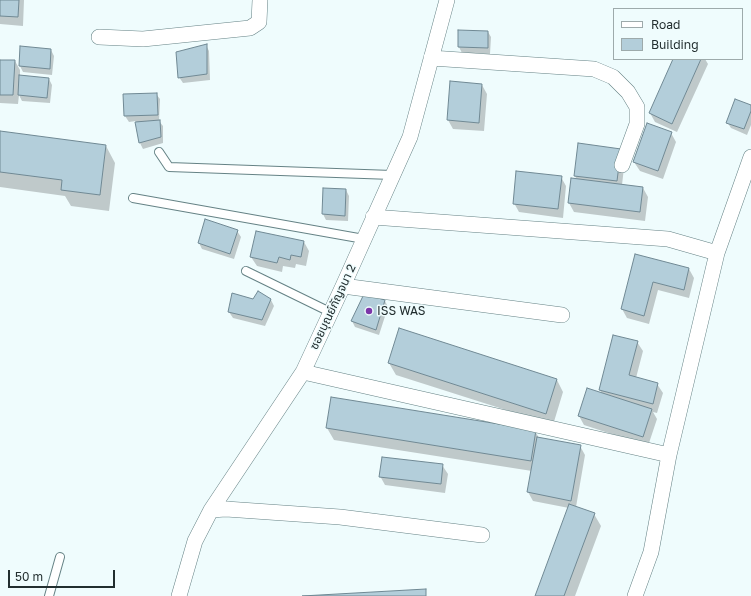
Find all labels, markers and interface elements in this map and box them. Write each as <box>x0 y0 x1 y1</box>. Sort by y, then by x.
legend <box>613 8 743 60</box>
text: Road <box>651 17 680 32</box>
text: Building <box>651 37 699 52</box>
street label: ซอยบุณย์กัญจนา 2 <box>307 262 359 352</box>
place label: ISS WAS <box>377 304 426 318</box>
marker: ISS WAS <box>364 306 374 316</box>
scale bar <box>10 562 117 588</box>
text: 50 m <box>15 569 43 584</box>

